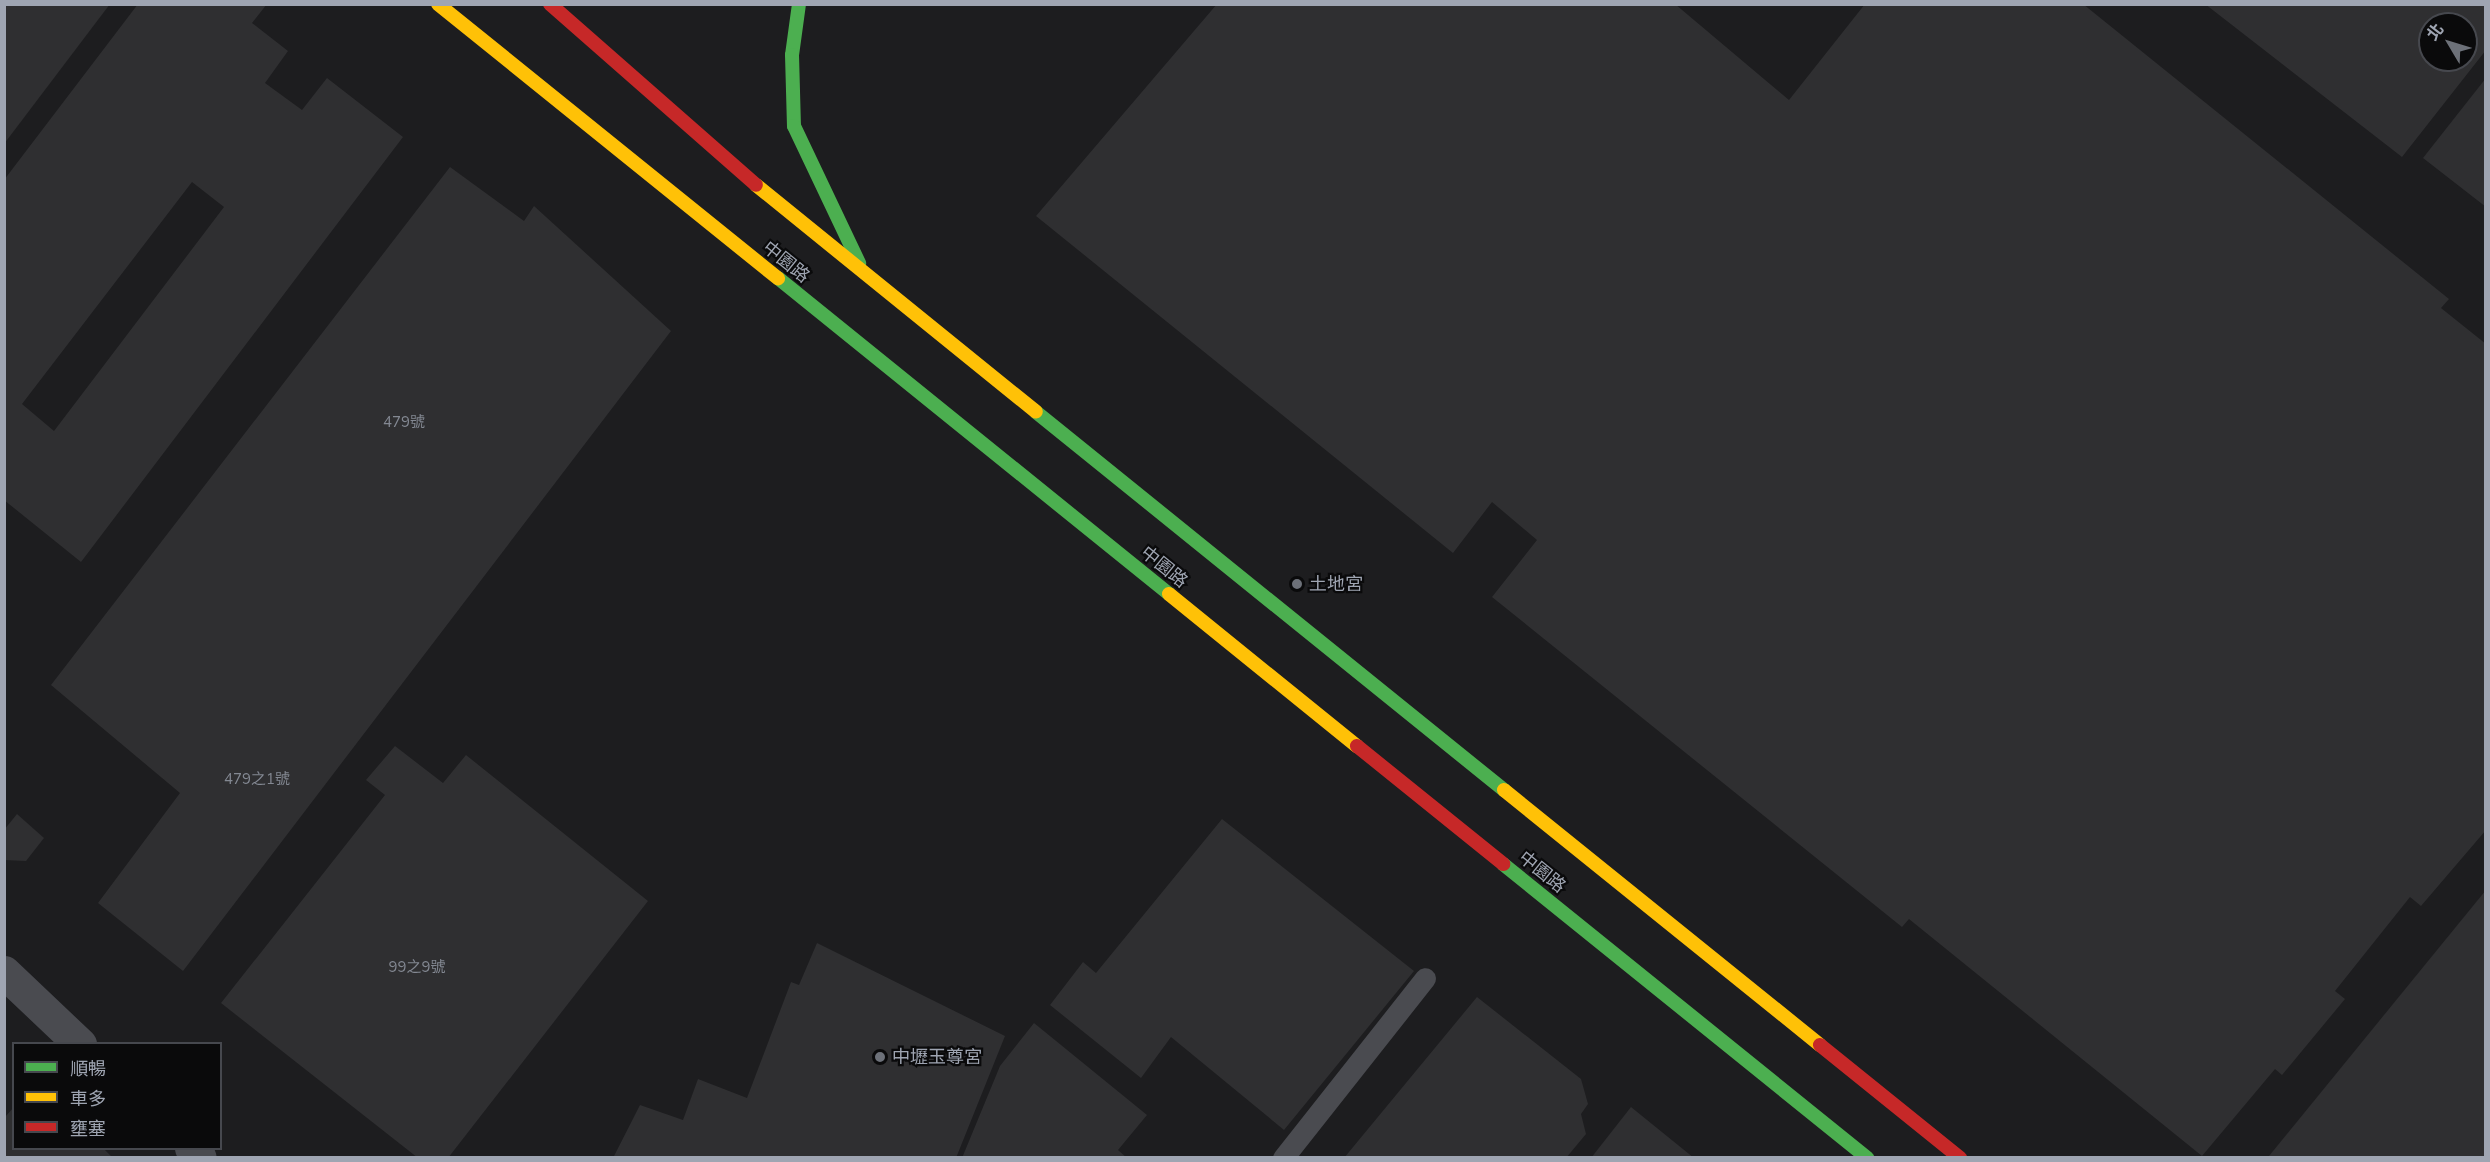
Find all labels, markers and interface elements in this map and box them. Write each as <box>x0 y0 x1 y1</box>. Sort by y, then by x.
north arrow <box>2418 12 2478 72</box>
text: 北 <box>2422 19 2449 45</box>
street label: 中園路 <box>758 237 814 287</box>
house number: 479號 <box>383 414 425 432</box>
street label: 中園路 <box>1136 542 1192 592</box>
place label: 土地宮 <box>1309 573 1363 595</box>
marker: 土地宮 <box>1290 577 1304 591</box>
house number: 479之1號 <box>224 771 290 789</box>
street label: 中園路 <box>1514 847 1570 897</box>
house number: 99之9號 <box>389 959 445 977</box>
legend <box>12 1042 222 1150</box>
place label: 中壢玉尊宮 <box>892 1046 982 1068</box>
marker: 中壢玉尊宮 <box>873 1050 887 1064</box>
text: 順暢 <box>70 1057 106 1081</box>
text: 車多 <box>70 1087 106 1111</box>
text: 壅塞 <box>70 1117 106 1141</box>

